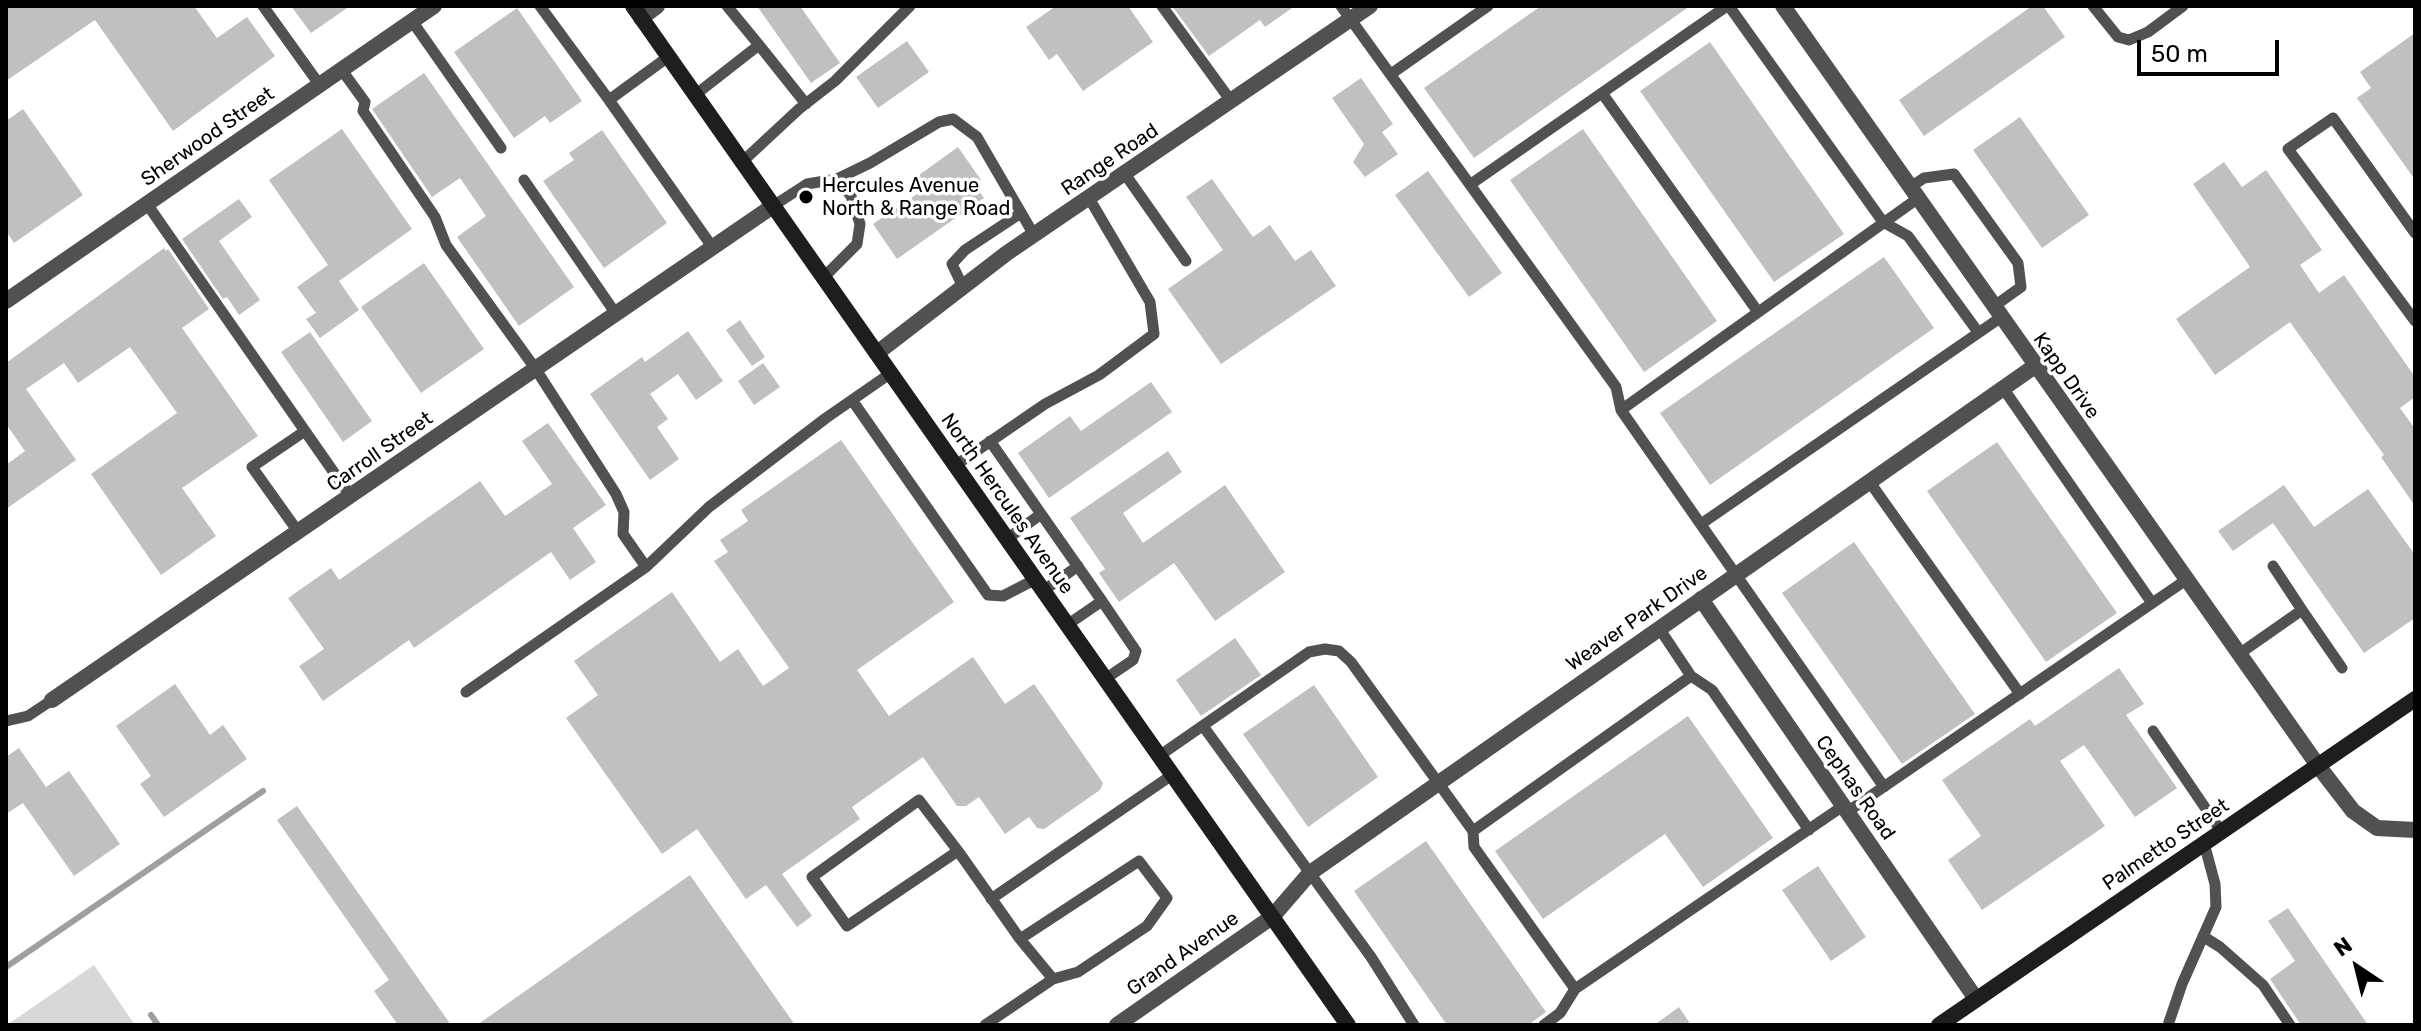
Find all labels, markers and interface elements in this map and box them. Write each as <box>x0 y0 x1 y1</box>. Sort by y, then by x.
scale bar <box>2141 24 2283 74</box>
text: 50 m <box>2151 40 2208 68</box>
street label: Sherwood Street <box>137 82 279 192</box>
street label: Range Road <box>1057 119 1163 201</box>
place label: Hercules Avenue North & Range Road <box>822 174 1010 221</box>
marker: Hercules Avenue North & Range Road <box>797 188 815 206</box>
street label: Kapp Drive <box>2028 328 2104 424</box>
street label: Carroll Street <box>323 407 437 497</box>
street label: North Hercules Avenue <box>935 409 1079 599</box>
street label: Weaver Park Drive <box>1562 561 1712 677</box>
street label: Cephas Road <box>1810 731 1900 845</box>
street label: Palmetto Street <box>2098 794 2234 896</box>
street label: Grand Avenue <box>1122 907 1244 1001</box>
north arrow <box>2317 927 2397 1007</box>
text: N <box>2329 931 2357 963</box>

